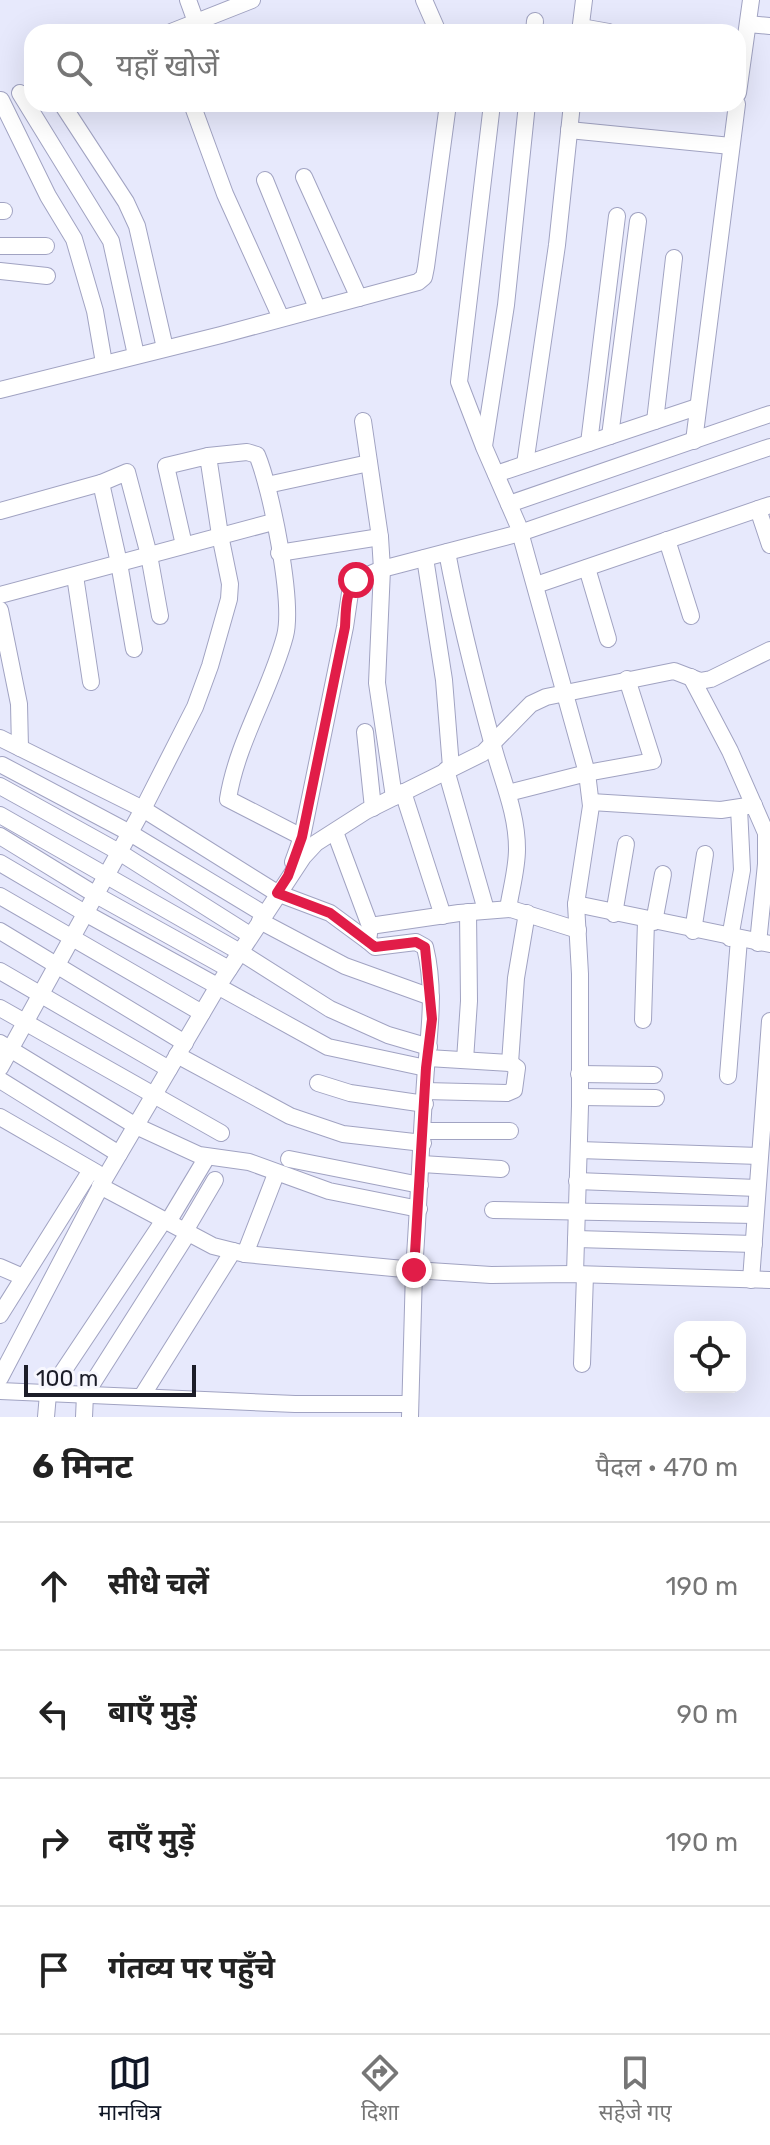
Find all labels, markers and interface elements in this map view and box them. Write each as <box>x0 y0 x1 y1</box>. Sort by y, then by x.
search box <box>24 24 746 112</box>
icon: search <box>52 46 96 90</box>
text: यहाँ खोजें <box>116 48 219 84</box>
route start <box>338 562 374 598</box>
route end <box>396 1252 432 1288</box>
map controls <box>674 1321 746 1393</box>
button: locate <box>674 1321 746 1393</box>
scale bar <box>24 1361 196 1397</box>
text: 100 m <box>36 1365 98 1392</box>
text: 6 मिनट <box>32 1446 133 1487</box>
text: पैदल · 470 m <box>595 1452 738 1483</box>
icon: ahead <box>32 1564 76 1608</box>
text: सीधे चलें <box>108 1566 209 1602</box>
text: 190 m <box>665 1571 738 1602</box>
icon: left <box>32 1692 76 1736</box>
text: बाएँ मुड़ें <box>108 1694 197 1730</box>
text: 90 m <box>677 1699 738 1730</box>
icon: right <box>32 1820 76 1864</box>
text: दाएँ मुड़ें <box>108 1822 195 1858</box>
text: 190 m <box>665 1827 738 1858</box>
icon: arrive <box>32 1948 76 1992</box>
text: गंतव्य पर पहुँचे <box>108 1950 275 1986</box>
tab: मानचित्र <box>98 2051 161 2129</box>
tab: दिशा <box>358 2051 402 2129</box>
tab: सहेजे गए <box>599 2051 672 2129</box>

